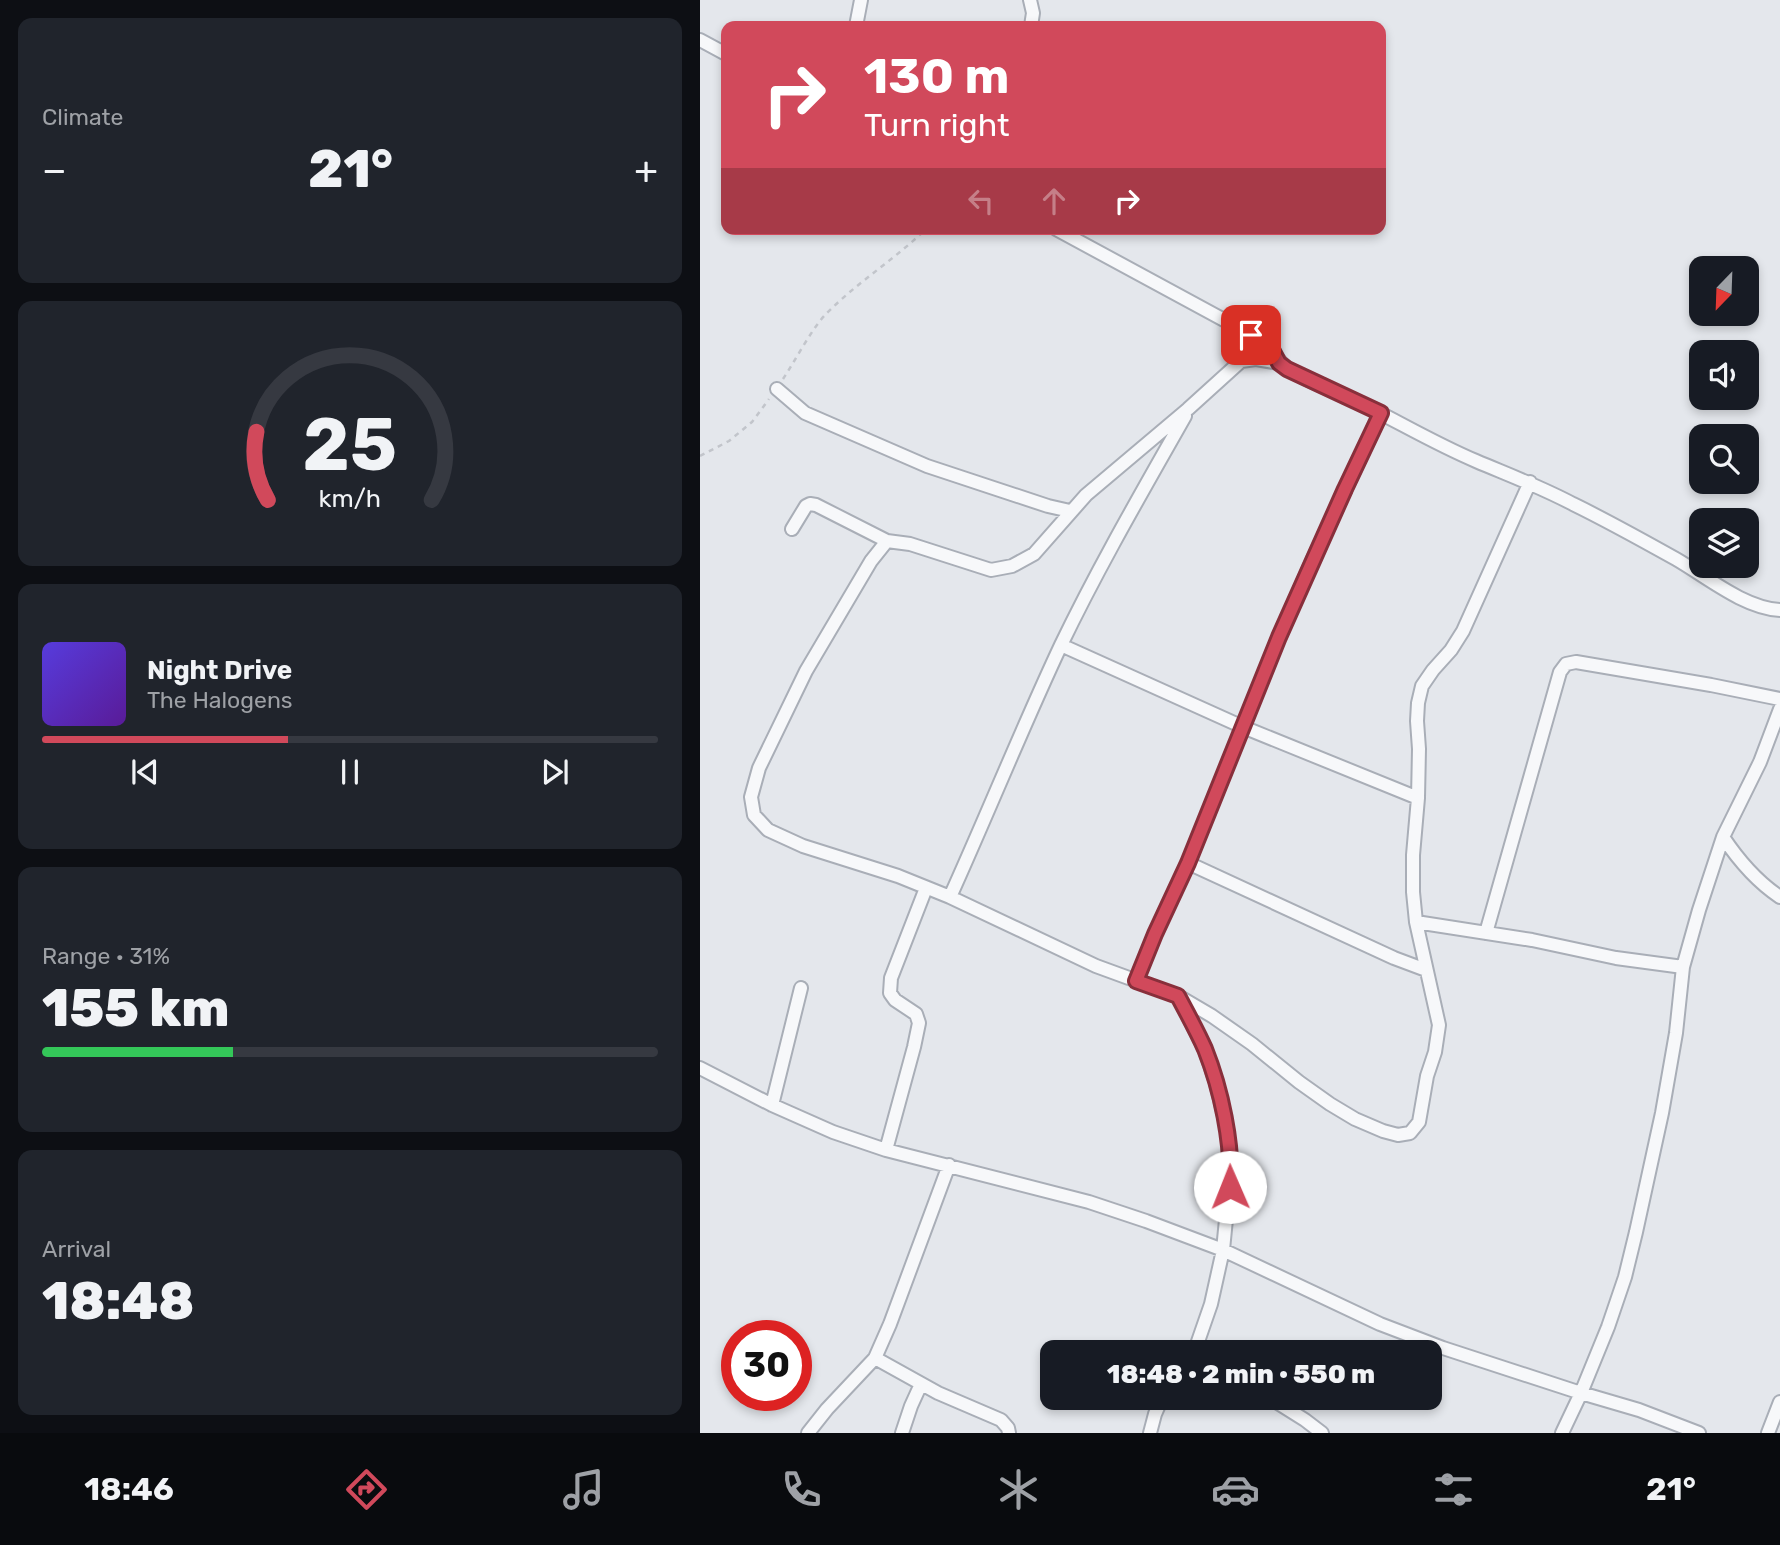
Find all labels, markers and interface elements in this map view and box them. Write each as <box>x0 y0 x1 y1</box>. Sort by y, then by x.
text: 130 m <box>864 47 1009 105</box>
icon: right <box>749 49 840 140</box>
text: Climate <box>42 103 123 131</box>
text: Turn right <box>864 106 1009 144</box>
text: 21° <box>308 138 393 200</box>
text: − <box>42 147 67 193</box>
text: + <box>634 147 658 193</box>
icon: left <box>962 182 1000 220</box>
icon: ahead <box>1035 182 1073 220</box>
icon: right <box>1108 182 1146 220</box>
north arrow <box>1689 256 1759 326</box>
map controls <box>1689 256 1759 578</box>
pin <box>1221 305 1281 365</box>
icon: arrive <box>1232 316 1270 354</box>
button: sound <box>1689 340 1759 410</box>
text: 25 <box>303 402 397 488</box>
button: search <box>1689 424 1759 494</box>
text: km/h <box>319 483 381 512</box>
button: layers <box>1689 508 1759 578</box>
text: Night Drive <box>147 655 292 686</box>
text: The Halogens <box>147 686 293 714</box>
icon: previous <box>126 753 164 791</box>
icon: pause <box>331 753 369 791</box>
icon: next <box>536 753 574 791</box>
text: Range · 31% <box>42 942 170 970</box>
text: 155 km <box>42 977 229 1039</box>
position arrow <box>1193 1150 1267 1224</box>
text: Arrival <box>42 1235 111 1263</box>
text: 18:48 <box>42 1270 194 1332</box>
speed limit sign: 30 <box>721 1320 812 1411</box>
text: 18:48 · 2 min · 550 m <box>1107 1359 1375 1390</box>
icon: directions <box>342 1465 391 1514</box>
icon: music <box>559 1465 608 1514</box>
icon: phone <box>777 1465 826 1514</box>
icon: climate <box>994 1465 1043 1514</box>
icon: car <box>1211 1465 1260 1514</box>
icon: filters <box>1429 1465 1478 1514</box>
text: 18:46 <box>84 1470 174 1508</box>
text: 21° <box>1646 1470 1696 1508</box>

